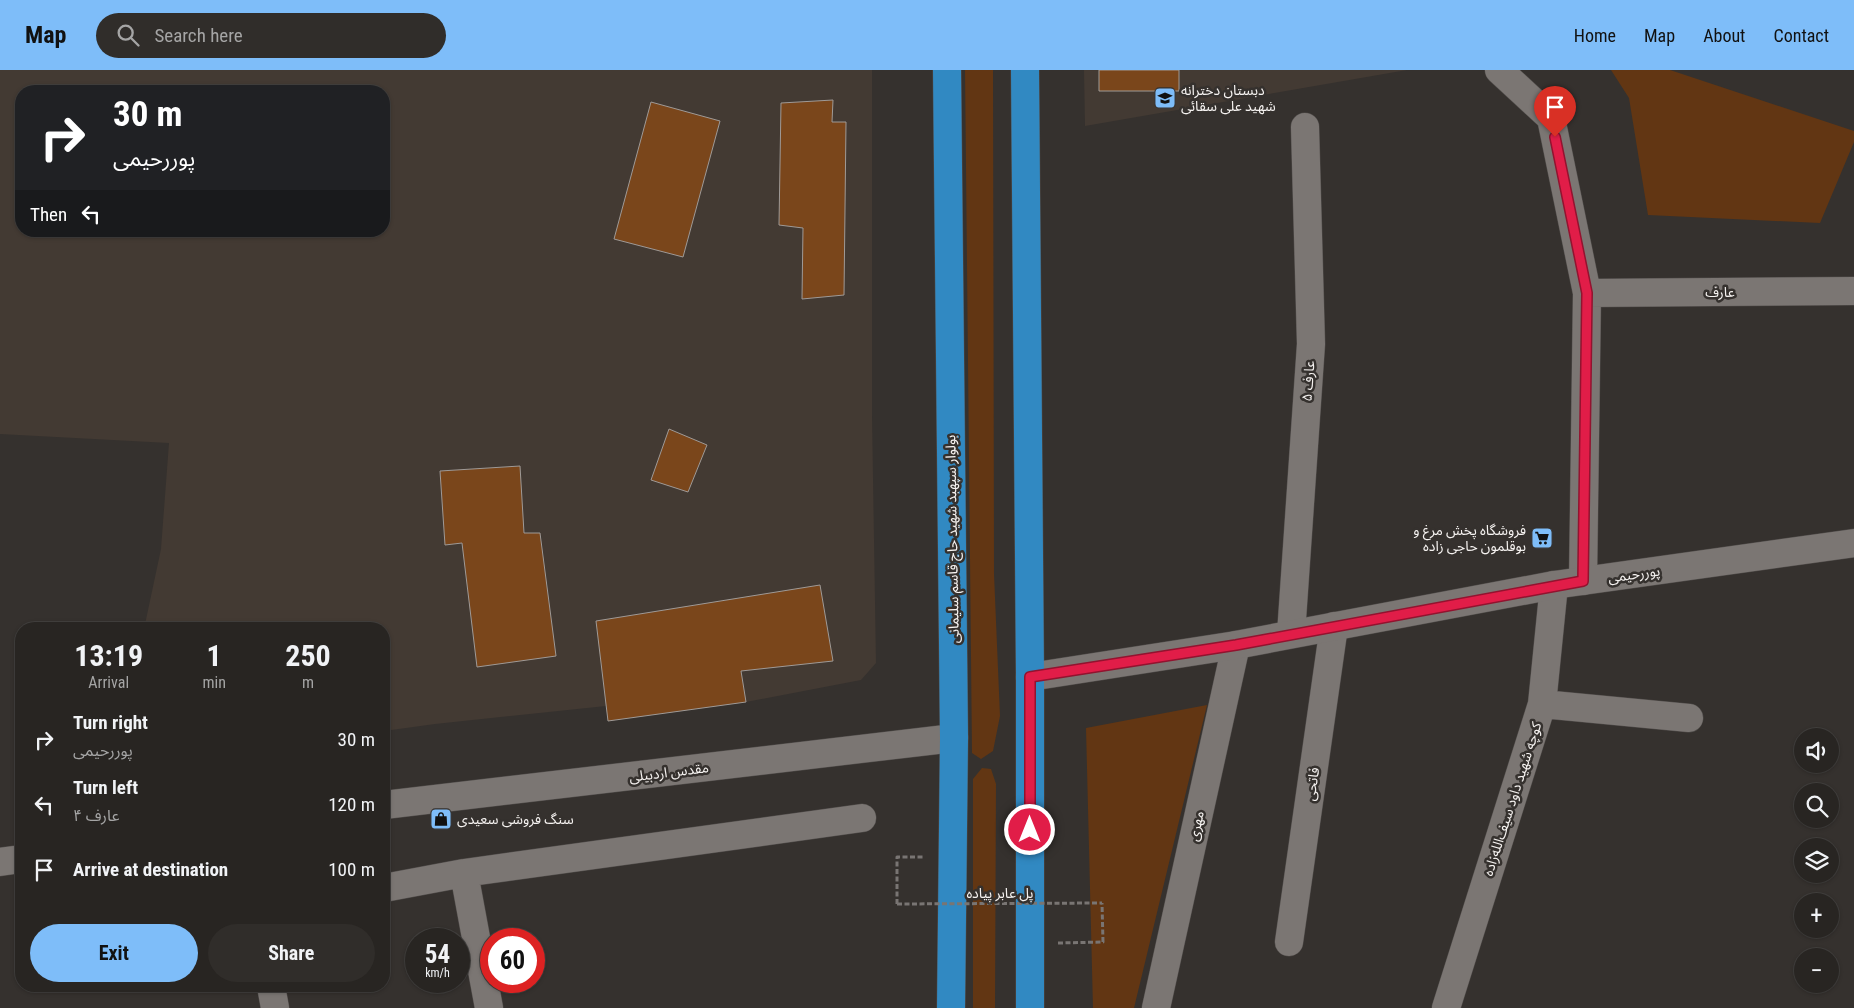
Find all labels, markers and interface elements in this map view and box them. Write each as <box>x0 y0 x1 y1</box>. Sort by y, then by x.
search box <box>96 13 446 58</box>
text: Map <box>25 21 66 49</box>
icon: search <box>114 21 142 49</box>
text: Search here <box>154 24 243 47</box>
text: Home <box>1574 25 1616 46</box>
text: Map <box>1644 25 1675 46</box>
text: About <box>1703 25 1745 46</box>
text: Contact <box>1773 25 1829 46</box>
place label: دبستان دخترانه شهید علی سقائی <box>1181 82 1276 115</box>
school or university icon: دبستان دخترانه شهید علی سقائی <box>1153 86 1177 110</box>
pin <box>1534 86 1576 137</box>
icon: arrive <box>1541 93 1569 121</box>
text: 30 m <box>113 94 182 135</box>
icon: right <box>30 105 95 170</box>
text: پوررحیمی <box>113 146 195 171</box>
icon: left <box>77 200 105 228</box>
text: Then <box>30 203 67 226</box>
street label: عارف <box>1705 284 1735 301</box>
street label: عارف ۵ <box>1299 360 1318 402</box>
street label: بولوار سپهبد شهید حاج قاسم سلیمانی <box>942 434 965 643</box>
place label: فروشگاه پخش مرغ و بوقلمون حاجی زاده <box>1413 522 1526 555</box>
supermarket icon: فروشگاه پخش مرغ و بوقلمون حاجی زاده <box>1530 526 1554 550</box>
street label: پوررحیمی <box>1607 562 1661 588</box>
text: 13:19 <box>74 638 143 673</box>
text: 1 <box>207 638 222 673</box>
text: 250 <box>285 638 331 673</box>
text: Arrival <box>88 673 129 692</box>
text: min <box>202 673 226 692</box>
text: m <box>302 673 314 692</box>
text: Turn right <box>73 711 148 734</box>
street label: کوچه شهید داود سیف‌الله‌زاده <box>1480 720 1546 879</box>
icon: right <box>30 726 58 754</box>
text: 30 m <box>338 728 375 751</box>
map controls <box>1794 728 1839 993</box>
button: sound <box>1794 728 1839 773</box>
text: پوررحیمی <box>73 741 133 760</box>
street label: مقدس اردبیلی <box>628 759 710 786</box>
street label: فاتحی <box>1302 766 1323 802</box>
text: Turn left <box>73 776 138 799</box>
button: search <box>1794 783 1839 828</box>
icon: left <box>30 791 58 819</box>
text: 120 m <box>328 793 375 816</box>
position arrow <box>1003 803 1055 855</box>
text: عارف ۴ <box>73 806 120 825</box>
shop icon: سنگ فروشی سعیدی <box>429 807 453 831</box>
street label: مهری <box>1185 809 1208 843</box>
place label: سنگ فروشی سعیدی <box>457 811 574 828</box>
button: layers <box>1794 838 1839 883</box>
icon: arrive <box>30 856 58 884</box>
text: Arrive at destination <box>73 858 228 881</box>
text: 100 m <box>328 858 375 881</box>
street label: پل عابر پیاده <box>966 885 1034 903</box>
button: + <box>1794 893 1839 938</box>
button: Exit <box>30 924 198 982</box>
button: Share <box>208 924 375 982</box>
speed limit sign: 60 <box>480 928 545 993</box>
text: 54 <box>425 940 450 969</box>
button: − <box>1794 948 1839 993</box>
text: km/h <box>425 966 450 980</box>

